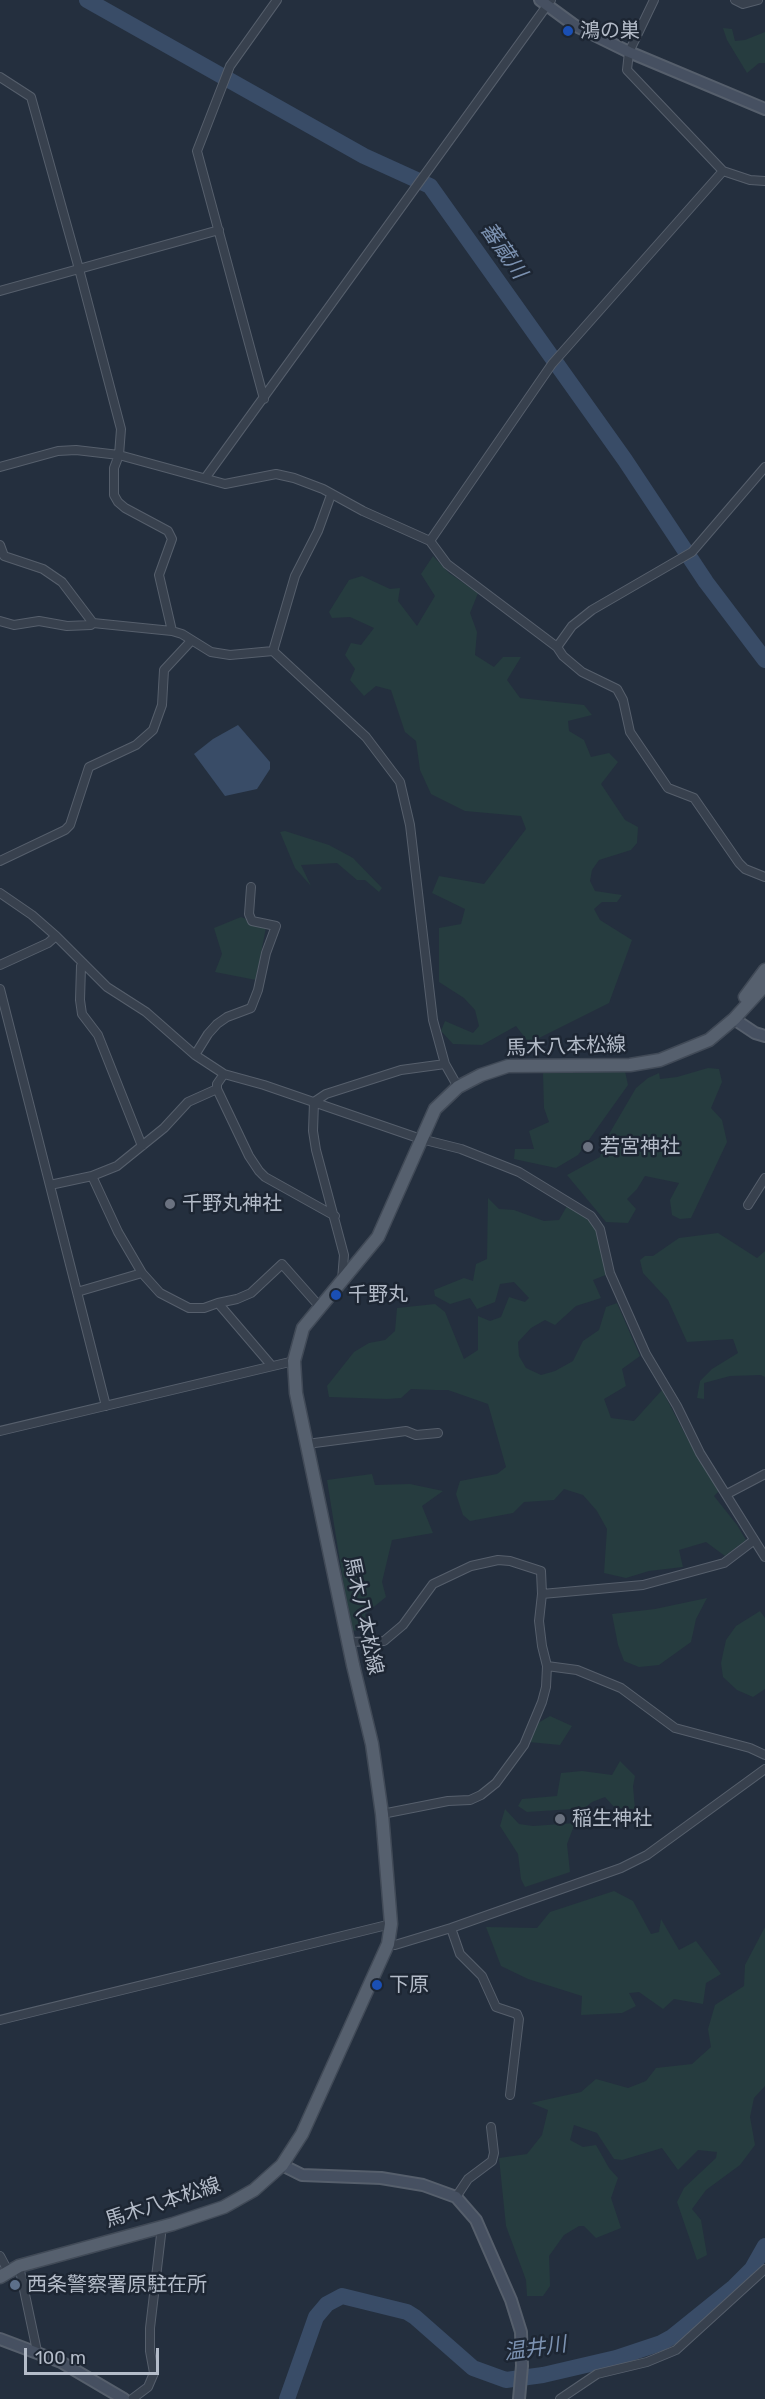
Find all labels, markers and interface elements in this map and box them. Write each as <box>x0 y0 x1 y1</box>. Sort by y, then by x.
place label: 鴻の巣 <box>580 19 640 43</box>
marker: 鴻の巣 <box>561 24 575 38</box>
water label: 蕃蔵川 <box>475 218 531 284</box>
street label: 馬木八本松線 <box>506 1033 626 1061</box>
place label: 若宮神社 <box>600 1135 680 1159</box>
marker: 若宮神社 <box>581 1140 595 1154</box>
place label: 千野丸神社 <box>182 1192 282 1216</box>
marker: 千野丸神社 <box>163 1197 177 1211</box>
place label: 千野丸 <box>348 1283 408 1307</box>
marker: 千野丸 <box>329 1288 343 1302</box>
street label: 馬木八本松線 <box>339 1555 387 1677</box>
place label: 稲生神社 <box>572 1807 652 1831</box>
marker: 稲生神社 <box>553 1812 567 1826</box>
place label: 下原 <box>389 1973 429 1997</box>
marker: 下原 <box>370 1978 384 1992</box>
street label: 馬木八本松線 <box>102 2173 224 2233</box>
place label: 西条警察署原駐在所 <box>27 2273 207 2297</box>
marker: 西条警察署原駐在所 <box>8 2278 22 2292</box>
water label: 温井川 <box>502 2332 568 2366</box>
scale bar <box>27 2336 162 2374</box>
text: 100 m <box>35 2347 86 2369</box>

